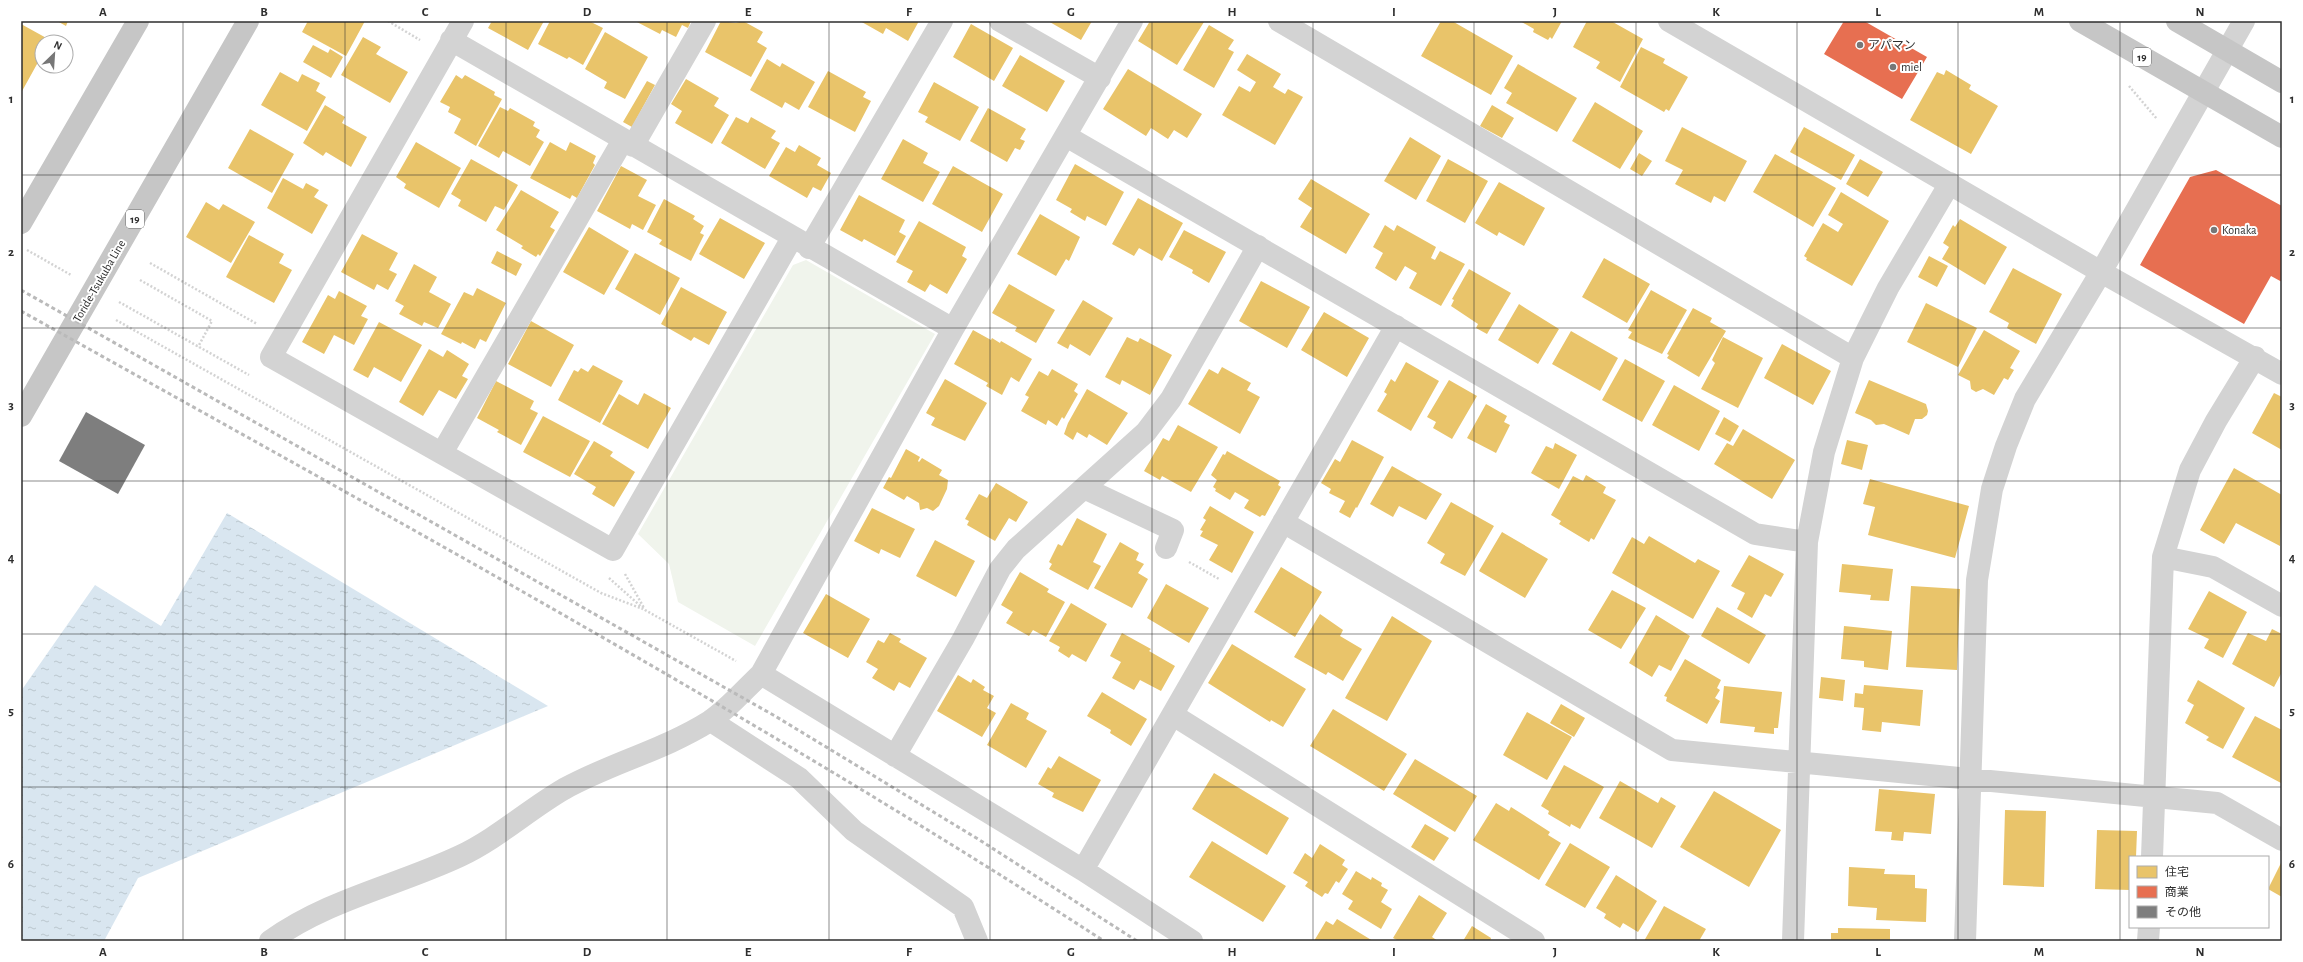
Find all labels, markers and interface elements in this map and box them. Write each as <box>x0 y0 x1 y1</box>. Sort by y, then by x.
text: A <box>99 6 107 19</box>
text: B <box>260 6 268 19</box>
text: C <box>422 6 429 19</box>
text: D <box>583 6 592 19</box>
text: E <box>745 6 752 19</box>
text: F <box>906 6 913 19</box>
text: G <box>1067 6 1075 19</box>
text: H <box>1227 6 1237 19</box>
text: I <box>1392 6 1396 19</box>
text: J <box>1553 6 1557 19</box>
text: K <box>1712 6 1720 19</box>
text: L <box>1875 6 1881 19</box>
text: M <box>2034 6 2044 19</box>
text: N <box>2195 6 2205 19</box>
north arrow <box>34 34 74 74</box>
text: N <box>52 39 64 52</box>
place label: アパマン <box>1868 39 1916 51</box>
marker: アパマン <box>1855 40 1865 50</box>
road number: 19 <box>2133 48 2151 66</box>
place label: miel <box>1901 61 1922 73</box>
marker: miel <box>1888 62 1898 72</box>
text: 1 <box>9 93 13 106</box>
text: 1 <box>2290 93 2294 106</box>
road number: 19 <box>126 210 144 228</box>
place label: Konaka <box>2222 224 2257 236</box>
marker: Konaka <box>2209 225 2219 235</box>
street label: Toride-Tsukuba Line <box>71 238 127 324</box>
text: 2 <box>8 246 14 259</box>
text: 2 <box>2289 246 2295 259</box>
text: 3 <box>8 399 14 412</box>
text: 3 <box>2289 399 2295 412</box>
text: 4 <box>8 552 15 565</box>
text: 4 <box>2289 552 2296 565</box>
text: 5 <box>8 705 14 718</box>
text: 5 <box>2289 705 2295 718</box>
legend <box>2129 856 2269 928</box>
text: 6 <box>8 858 14 871</box>
text: 6 <box>2289 858 2295 871</box>
text: 住宅 <box>2165 865 2189 878</box>
text: 商業 <box>2165 886 2189 898</box>
text: その他 <box>2165 906 2201 918</box>
text: A <box>99 946 107 959</box>
text: B <box>260 946 268 959</box>
text: C <box>422 946 429 959</box>
text: D <box>583 946 592 959</box>
text: E <box>745 946 752 959</box>
text: F <box>906 946 913 959</box>
text: G <box>1067 946 1075 959</box>
text: H <box>1227 946 1237 959</box>
text: I <box>1392 946 1396 959</box>
text: J <box>1553 946 1557 959</box>
text: K <box>1712 946 1720 959</box>
text: L <box>1875 946 1881 959</box>
text: M <box>2034 946 2044 959</box>
text: N <box>2195 946 2205 959</box>

